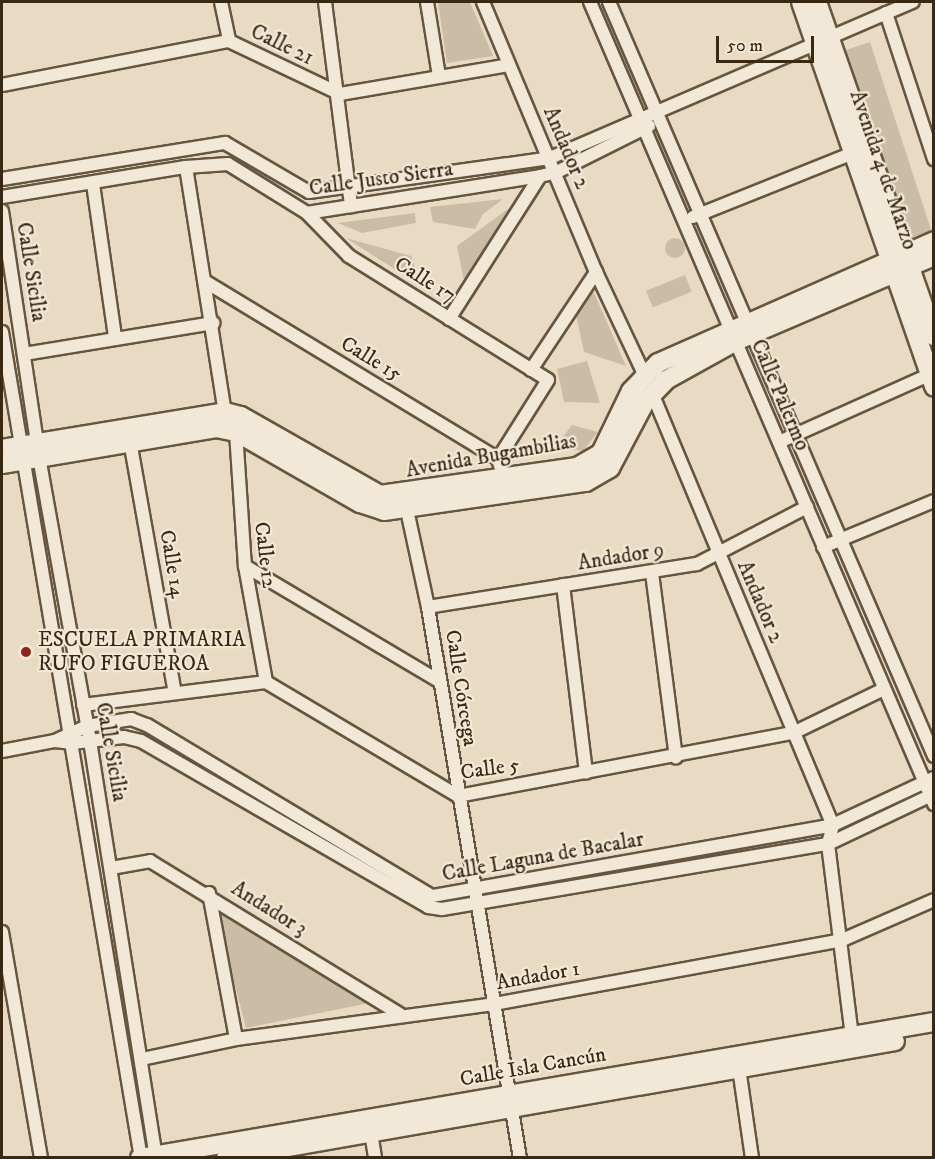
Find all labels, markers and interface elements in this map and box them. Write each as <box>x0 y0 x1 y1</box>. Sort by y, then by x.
street label: Calle 21 <box>247 19 317 71</box>
scale bar <box>719 24 816 62</box>
text: 50 m <box>727 35 763 57</box>
street label: Avenida 4 de Marzo <box>844 87 922 253</box>
street label: Andador 2 <box>537 103 595 193</box>
street label: Calle Justo Sierra <box>308 156 454 202</box>
street label: Calle Sicilia <box>11 221 51 323</box>
street label: Calle 17 <box>390 251 460 309</box>
street label: Calle 15 <box>336 331 406 387</box>
street label: Calle Palermo <box>745 336 815 454</box>
street label: Avenida Bugambilias <box>404 429 578 483</box>
street label: Calle 12 <box>248 520 282 590</box>
street label: Calle 14 <box>154 528 190 600</box>
street label: Andador 9 <box>576 538 666 576</box>
street label: Andador 2 <box>731 557 789 647</box>
place label: ESCUELA PRIMARIA RUFO FIGUEROA <box>38 627 246 677</box>
street label: Calle Córcega <box>439 628 483 748</box>
marker: ESCUELA PRIMARIA RUFO FIGUEROA <box>19 645 33 659</box>
street label: Calle Sicilia <box>90 700 132 804</box>
street label: Calle 5 <box>459 752 521 786</box>
street label: Calle Laguna de Bacalar <box>440 827 646 887</box>
street label: Andador 3 <box>227 876 311 942</box>
street label: Andador 1 <box>494 956 582 996</box>
street label: Calle Isla Cancún <box>458 1042 608 1092</box>

